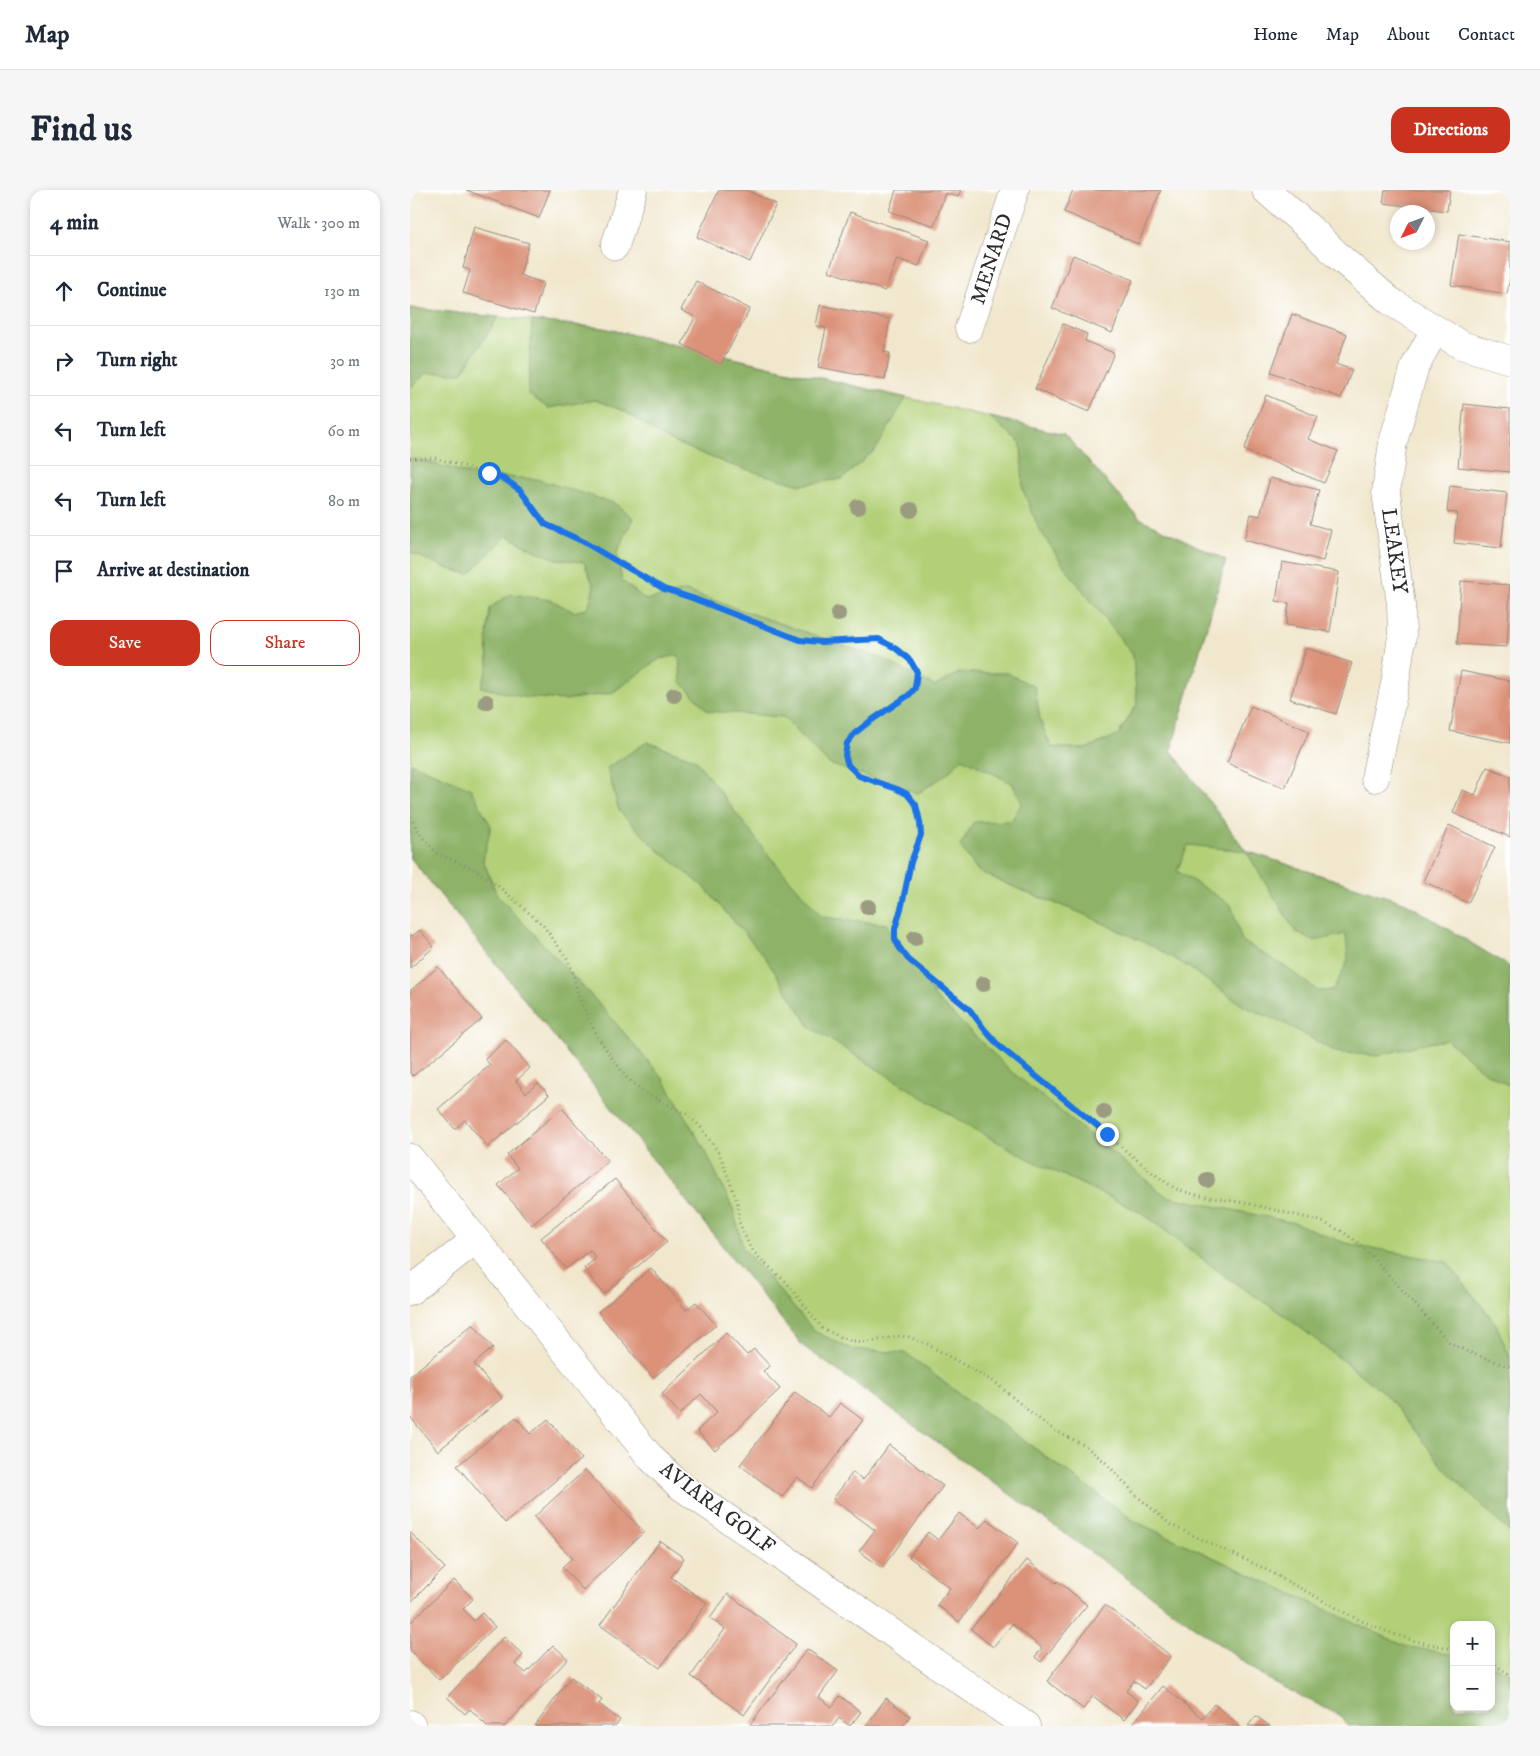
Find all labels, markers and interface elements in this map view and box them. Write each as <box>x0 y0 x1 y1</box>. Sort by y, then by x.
text: Map <box>25 20 69 50</box>
text: Home <box>1253 24 1298 46</box>
text: Map <box>1326 24 1359 46</box>
text: About <box>1387 24 1430 46</box>
text: Contact <box>1458 24 1515 46</box>
button: Directions <box>1391 107 1510 153</box>
text: Find us <box>30 108 132 152</box>
north arrow <box>1390 205 1435 250</box>
text: 4 min <box>50 210 99 236</box>
street label: MENARD <box>965 210 1019 308</box>
text: Walk · 300 m <box>277 213 360 233</box>
icon: ahead <box>50 277 78 305</box>
text: Continue <box>97 279 167 302</box>
text: 130 m <box>324 281 360 301</box>
icon: right <box>50 347 78 375</box>
text: Turn right <box>97 349 177 372</box>
text: 30 m <box>330 351 360 371</box>
icon: left <box>50 417 78 445</box>
text: Turn left <box>97 419 166 442</box>
text: 60 m <box>328 421 360 441</box>
route start <box>478 462 501 485</box>
icon: left <box>50 487 78 515</box>
text: Turn left <box>97 489 166 512</box>
text: 80 m <box>328 491 360 511</box>
street label: LEAKEY <box>1375 506 1413 596</box>
icon: arrive <box>50 557 78 585</box>
text: Arrive at destination <box>97 559 249 582</box>
button: Save <box>50 620 200 666</box>
button: Share <box>210 620 360 666</box>
route end <box>1096 1123 1119 1146</box>
street label: AVIARA GOLF <box>654 1456 780 1560</box>
map controls <box>1450 1621 1495 1711</box>
button: + <box>1450 1621 1495 1666</box>
button: − <box>1450 1666 1495 1711</box>

